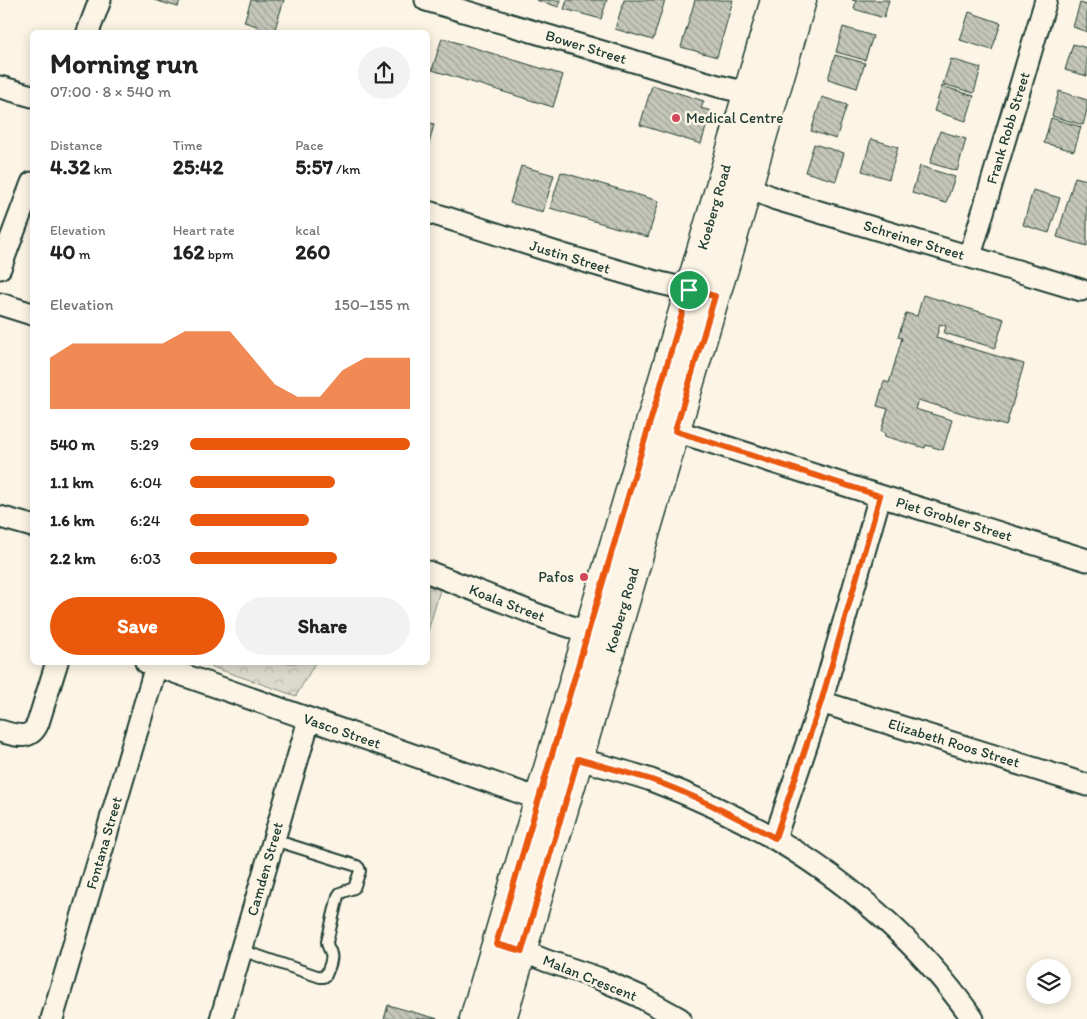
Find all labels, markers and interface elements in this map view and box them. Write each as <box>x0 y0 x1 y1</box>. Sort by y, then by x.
street label: Bower Street <box>543 26 629 68</box>
text: Morning run <box>50 46 198 80</box>
button: share <box>358 47 410 99</box>
street label: Frank Robb Street <box>982 69 1034 186</box>
text: 07:00 · 8 × 540 m <box>50 82 171 101</box>
place label: Medical Centre <box>686 109 783 127</box>
marker: Medical Centre <box>670 112 682 124</box>
text: Distance <box>50 137 102 154</box>
text: Time <box>173 137 203 154</box>
text: Pace <box>295 137 323 154</box>
text: 4.32 <box>50 154 90 179</box>
text: 25:42 <box>173 154 224 179</box>
text: 5:57 <box>295 154 333 179</box>
text: km <box>90 161 112 178</box>
text: /km <box>333 161 361 178</box>
street label: Koeberg Road <box>693 161 735 252</box>
street label: Schreiner Street <box>861 216 967 264</box>
text: Elevation <box>50 222 106 239</box>
text: Heart rate <box>173 222 235 239</box>
text: kcal <box>295 222 320 239</box>
street label: Justin Street <box>528 236 613 278</box>
text: 40 <box>50 239 76 264</box>
text: 162 <box>173 239 205 264</box>
text: 260 <box>295 239 330 264</box>
text: m <box>76 246 91 263</box>
text: bpm <box>205 246 234 263</box>
pin <box>668 269 710 311</box>
icon: arrive <box>675 276 703 304</box>
text: Elevation <box>50 295 114 314</box>
text: 150–155 m <box>334 295 410 314</box>
text: 540 m <box>50 435 95 454</box>
text: 5:29 <box>130 435 159 454</box>
text: 1.1 km <box>50 473 94 492</box>
text: 6:04 <box>130 473 162 492</box>
street label: Piet Grobler Street <box>894 493 1015 545</box>
text: 1.6 km <box>50 511 95 530</box>
text: 6:24 <box>130 511 160 530</box>
text: 2.2 km <box>50 549 96 568</box>
text: 6:03 <box>130 549 161 568</box>
street label: Koeberg Road <box>601 564 643 655</box>
place label: Pafos <box>538 568 574 586</box>
marker: Pafos <box>578 571 590 583</box>
street label: Koala Street <box>466 580 548 626</box>
button: Save <box>50 597 225 655</box>
button: Share <box>235 597 410 655</box>
street label: Vasco Street <box>301 709 383 753</box>
street label: Elizabeth Roos Street <box>886 714 1022 772</box>
street label: Fontana Street <box>82 794 126 891</box>
street label: Camden Street <box>243 820 287 918</box>
street label: Malan Crescent <box>540 951 640 1005</box>
map controls <box>1026 959 1071 1004</box>
button: layers <box>1026 959 1071 1004</box>

